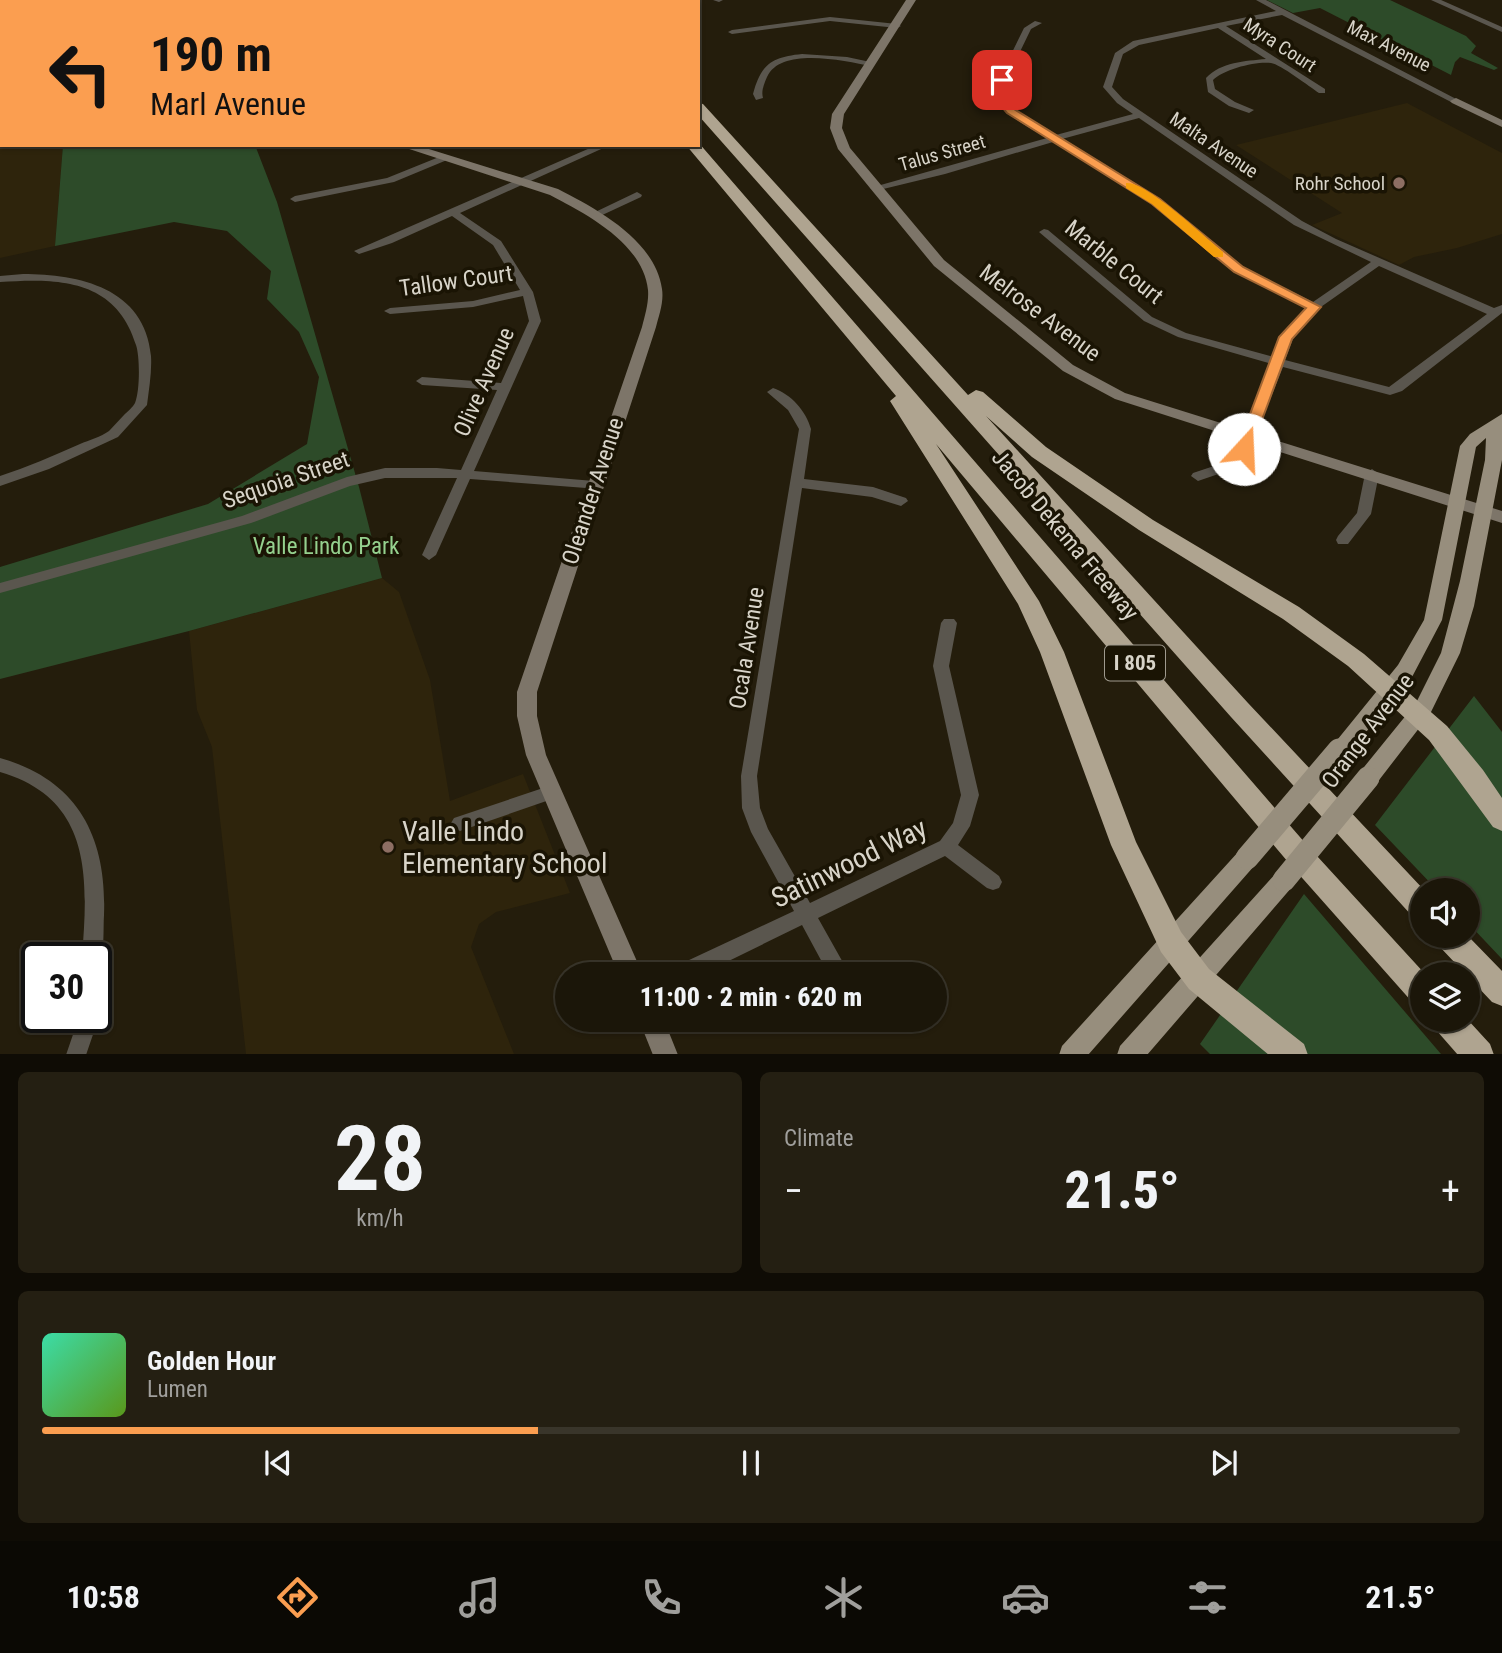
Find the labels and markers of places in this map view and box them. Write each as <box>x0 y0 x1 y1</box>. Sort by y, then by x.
pin <box>972 50 1032 110</box>
place label: Rohr School <box>1295 172 1385 195</box>
marker: Rohr School <box>1391 175 1407 191</box>
place label: Valle Lindo Elementary School <box>402 815 607 880</box>
marker: Valle Lindo Elementary School <box>380 839 396 855</box>

